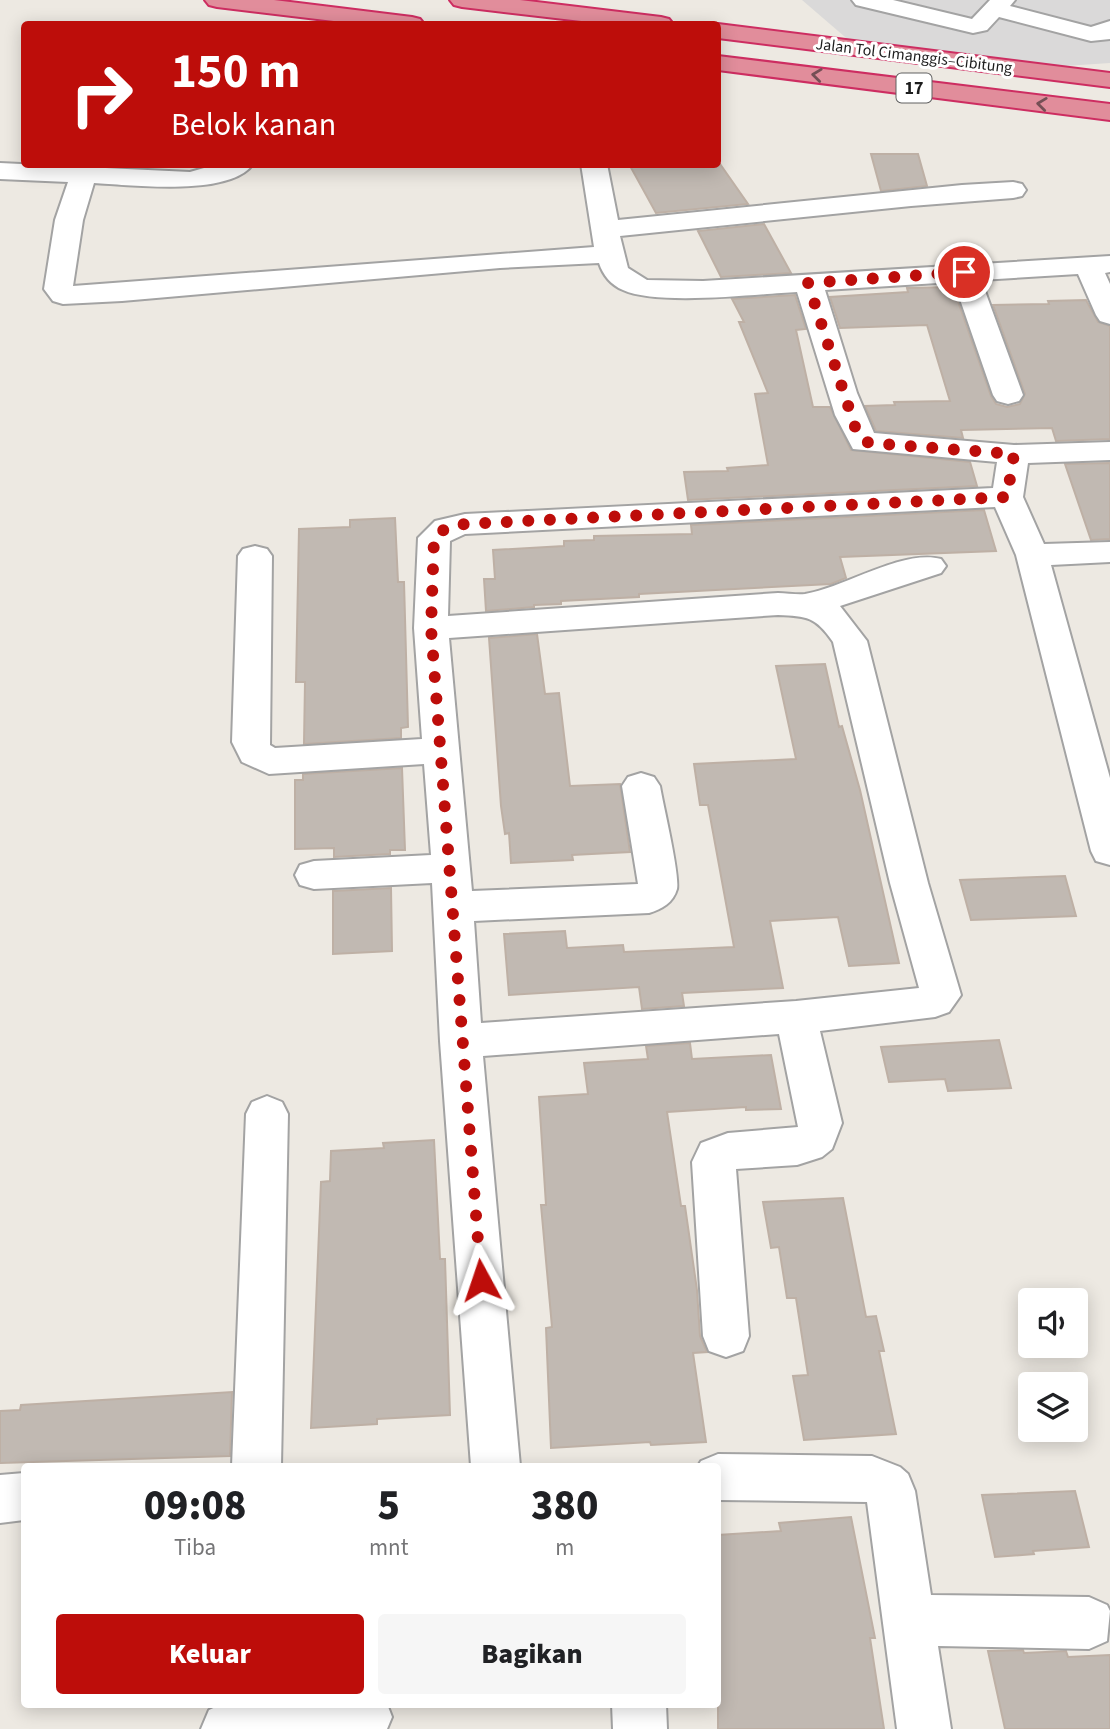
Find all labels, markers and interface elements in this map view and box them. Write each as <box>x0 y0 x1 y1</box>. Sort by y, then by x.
street label: Jalan Tol Cimanggis–Cibitung <box>814 33 1014 79</box>
text: 150 m <box>171 37 300 107</box>
icon: right <box>56 49 147 140</box>
one-way arrow <box>811 68 822 83</box>
road number: 17 <box>897 74 932 102</box>
one-way arrow <box>1036 96 1048 111</box>
text: Belok kanan <box>171 102 336 148</box>
pin <box>934 242 994 302</box>
icon: arrive <box>945 253 983 291</box>
position arrow <box>444 1243 518 1317</box>
map controls <box>1018 1288 1088 1442</box>
button: sound <box>1018 1288 1088 1358</box>
button: layers <box>1018 1372 1088 1442</box>
text: 09:08 <box>144 1476 246 1536</box>
text: 5 <box>377 1476 400 1536</box>
text: 380 <box>531 1476 598 1536</box>
text: Tiba <box>174 1531 216 1564</box>
text: mnt <box>369 1531 408 1564</box>
text: m <box>555 1531 574 1564</box>
button: Keluar <box>56 1614 364 1694</box>
button: Bagikan <box>378 1614 686 1694</box>

